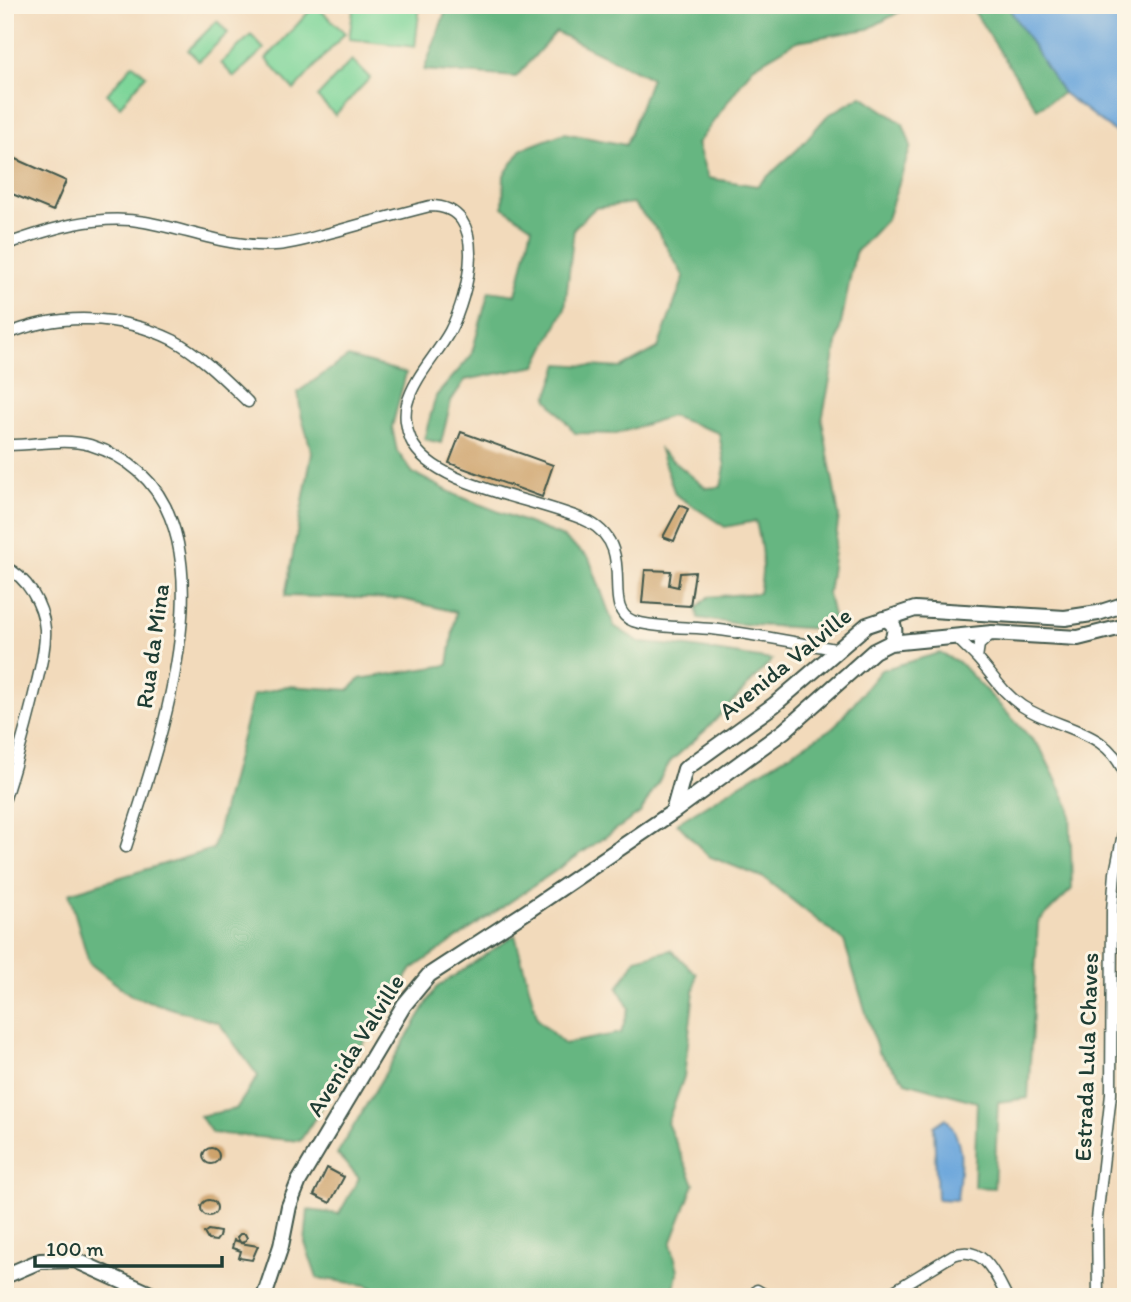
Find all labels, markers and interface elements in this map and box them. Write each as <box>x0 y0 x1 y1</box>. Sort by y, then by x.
street label: Rua da Mina <box>129 582 175 710</box>
street label: Avenida Valville <box>713 601 857 725</box>
street label: Estrada Lula Chaves <box>1068 952 1104 1162</box>
street label: Avenida Valville <box>300 968 410 1122</box>
scale bar <box>35 1225 222 1269</box>
text: 100 m <box>46 1236 104 1261</box>

